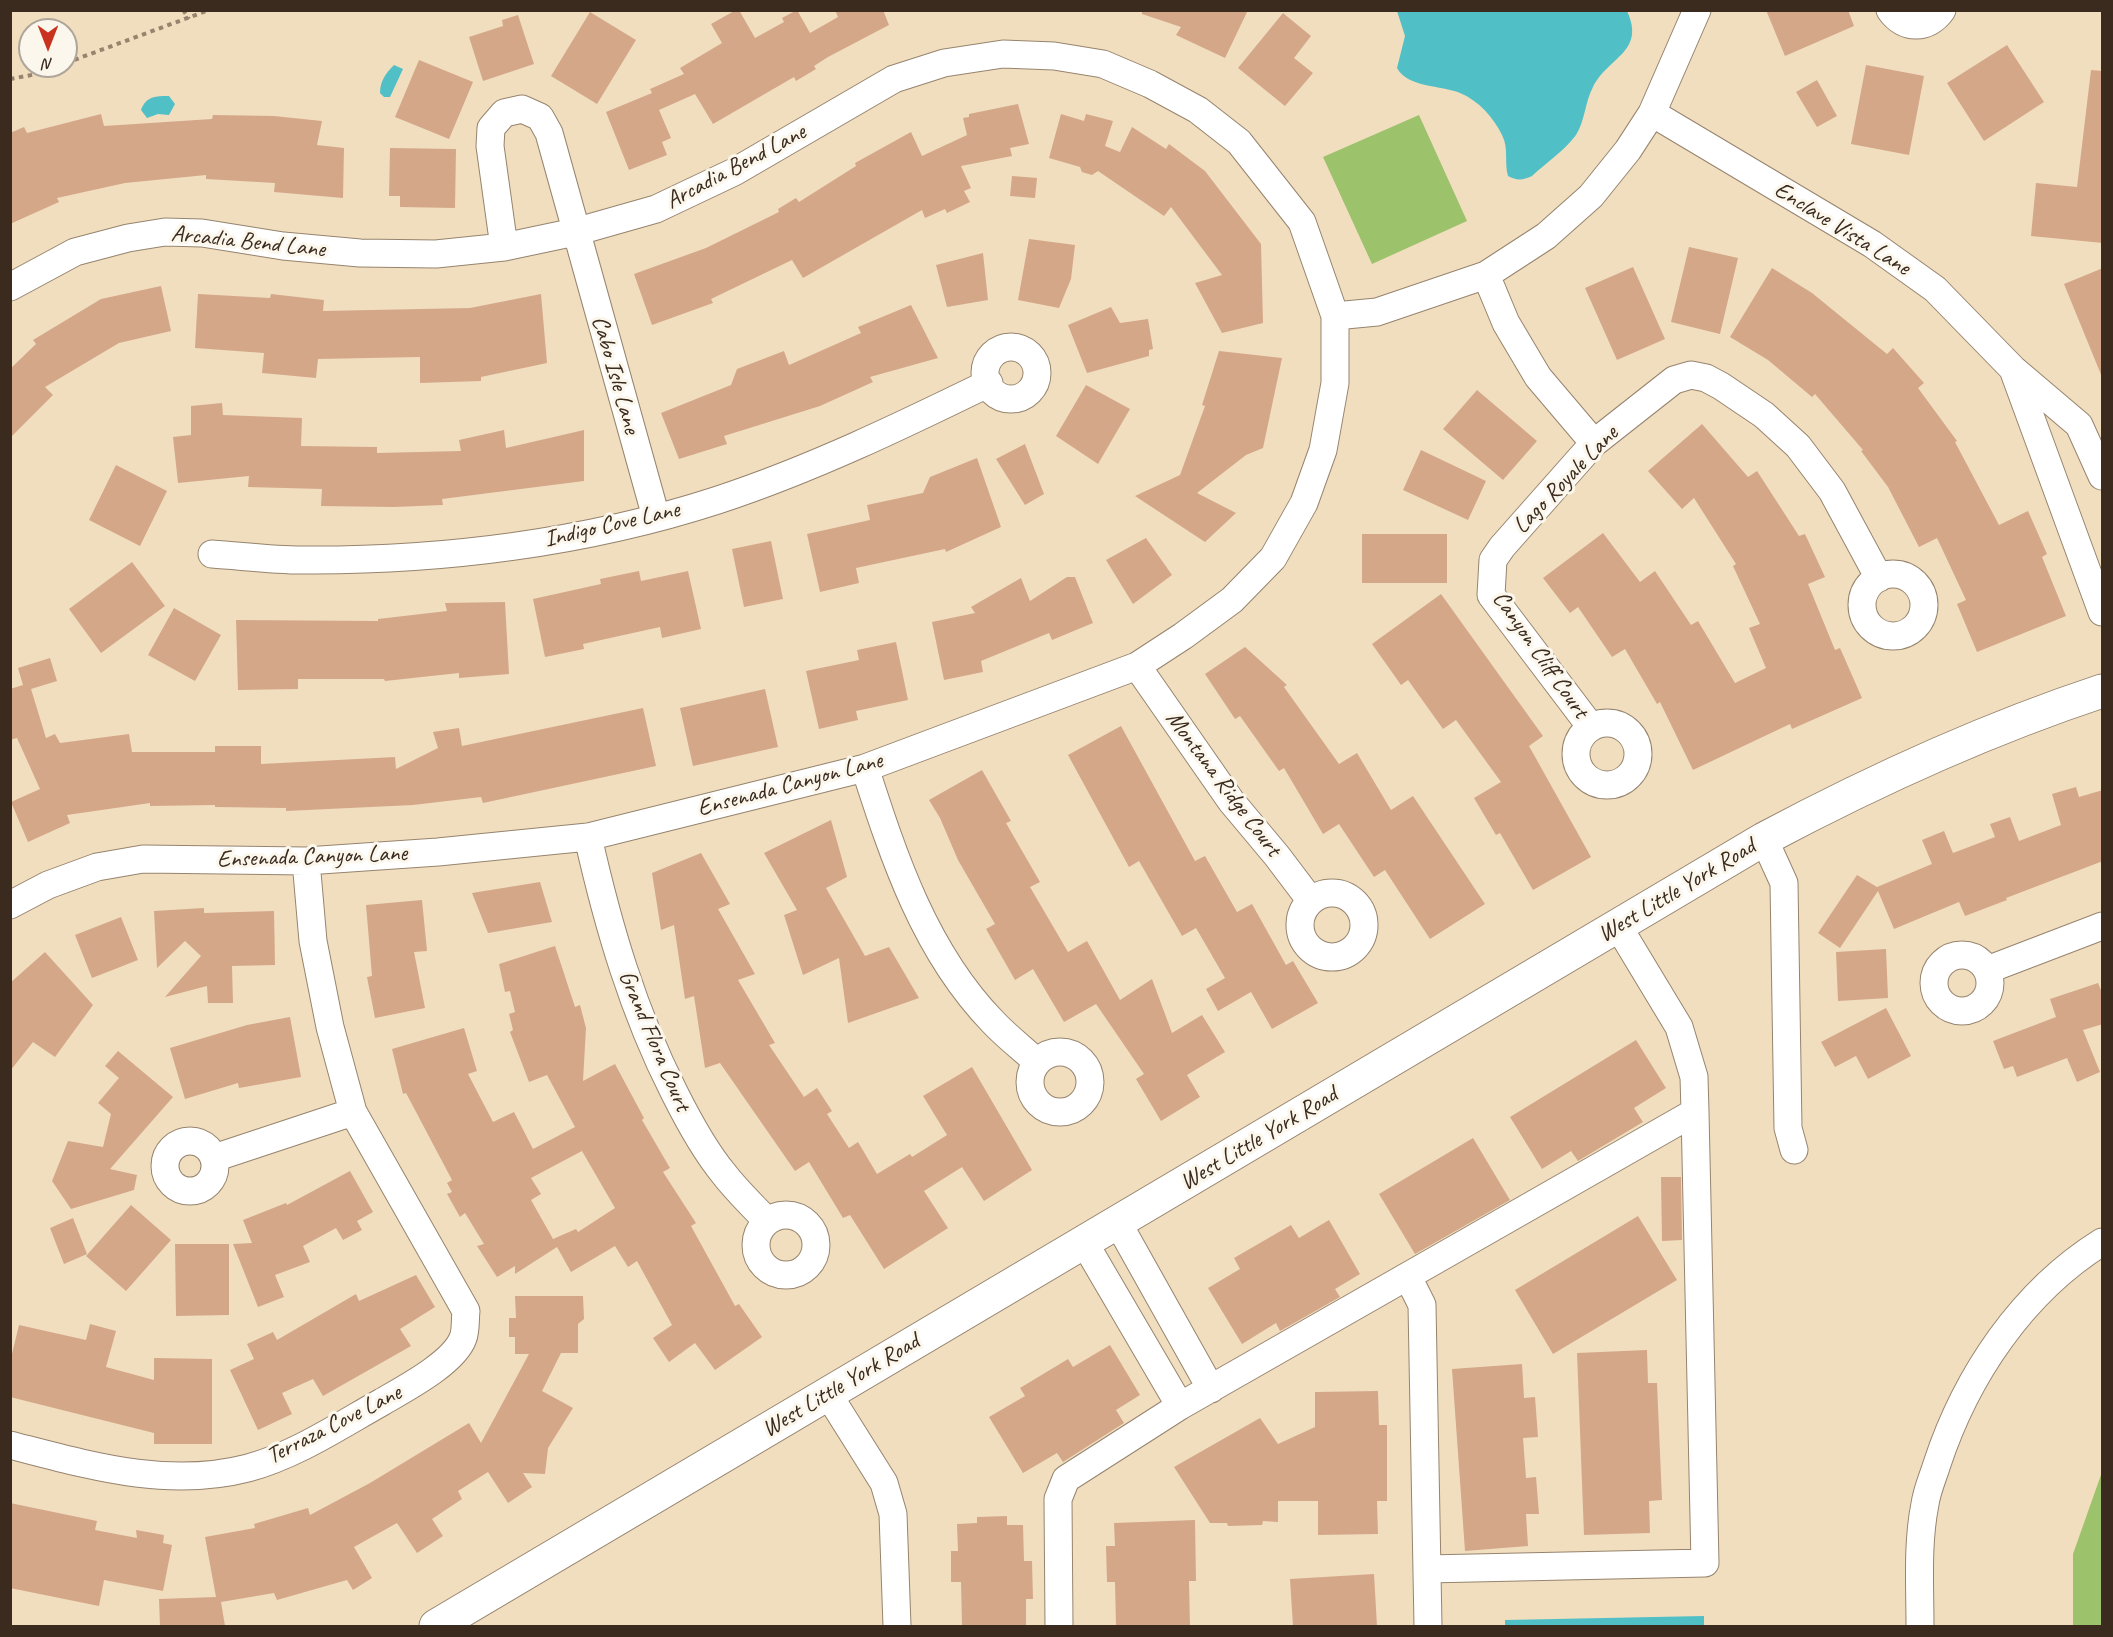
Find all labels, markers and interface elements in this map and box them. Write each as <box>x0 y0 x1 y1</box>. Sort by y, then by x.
north arrow <box>18 18 78 78</box>
text: N <box>43 54 53 74</box>
street label: Arcadia Bend Lane <box>661 118 811 216</box>
street label: Enclave Vista Lane <box>1769 176 1915 282</box>
street label: Arcadia Bend Lane <box>170 220 326 264</box>
street label: Cabo Isle Lane <box>584 313 646 437</box>
street label: Lago Royale Lane <box>1507 420 1625 540</box>
street label: Indigo Cove Lane <box>542 495 682 555</box>
street label: Canyon Cliff Court <box>1485 586 1595 724</box>
street label: Montana Ridge Court <box>1159 706 1287 862</box>
street label: Ensenada Canyon Lane <box>694 746 886 824</box>
street label: West Little York Road <box>1593 833 1761 949</box>
street label: Ensenada Canyon Lane <box>216 839 408 875</box>
street label: Grand Flora Court <box>611 966 697 1116</box>
street label: West Little York Road <box>1175 1081 1343 1197</box>
street label: West Little York Road <box>757 1328 925 1444</box>
street label: Terraza Cove Lane <box>262 1379 406 1471</box>

